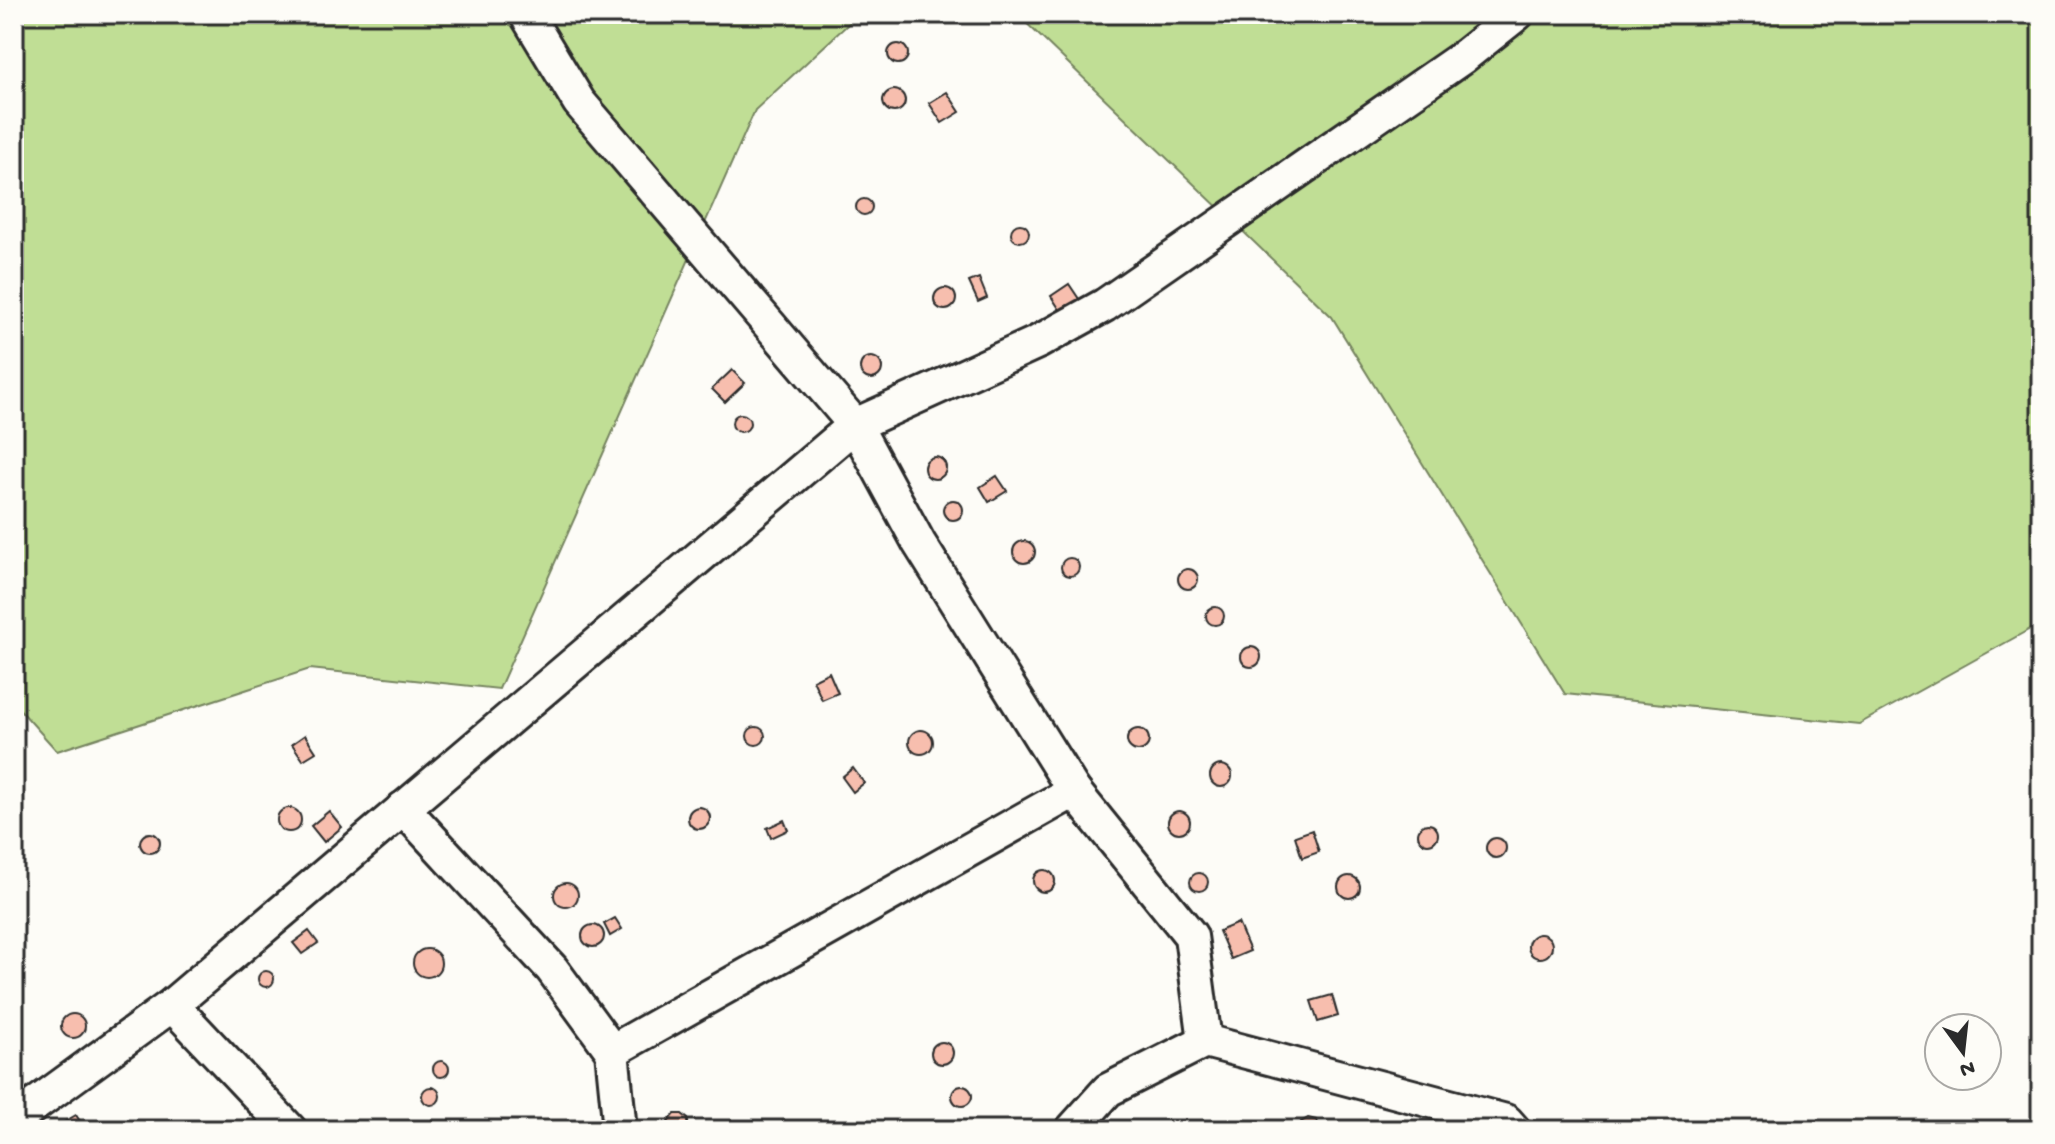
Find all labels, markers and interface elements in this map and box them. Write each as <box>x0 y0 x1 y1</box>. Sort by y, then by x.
north arrow <box>1923 1012 2003 1092</box>
text: N <box>1957 1053 1977 1082</box>

